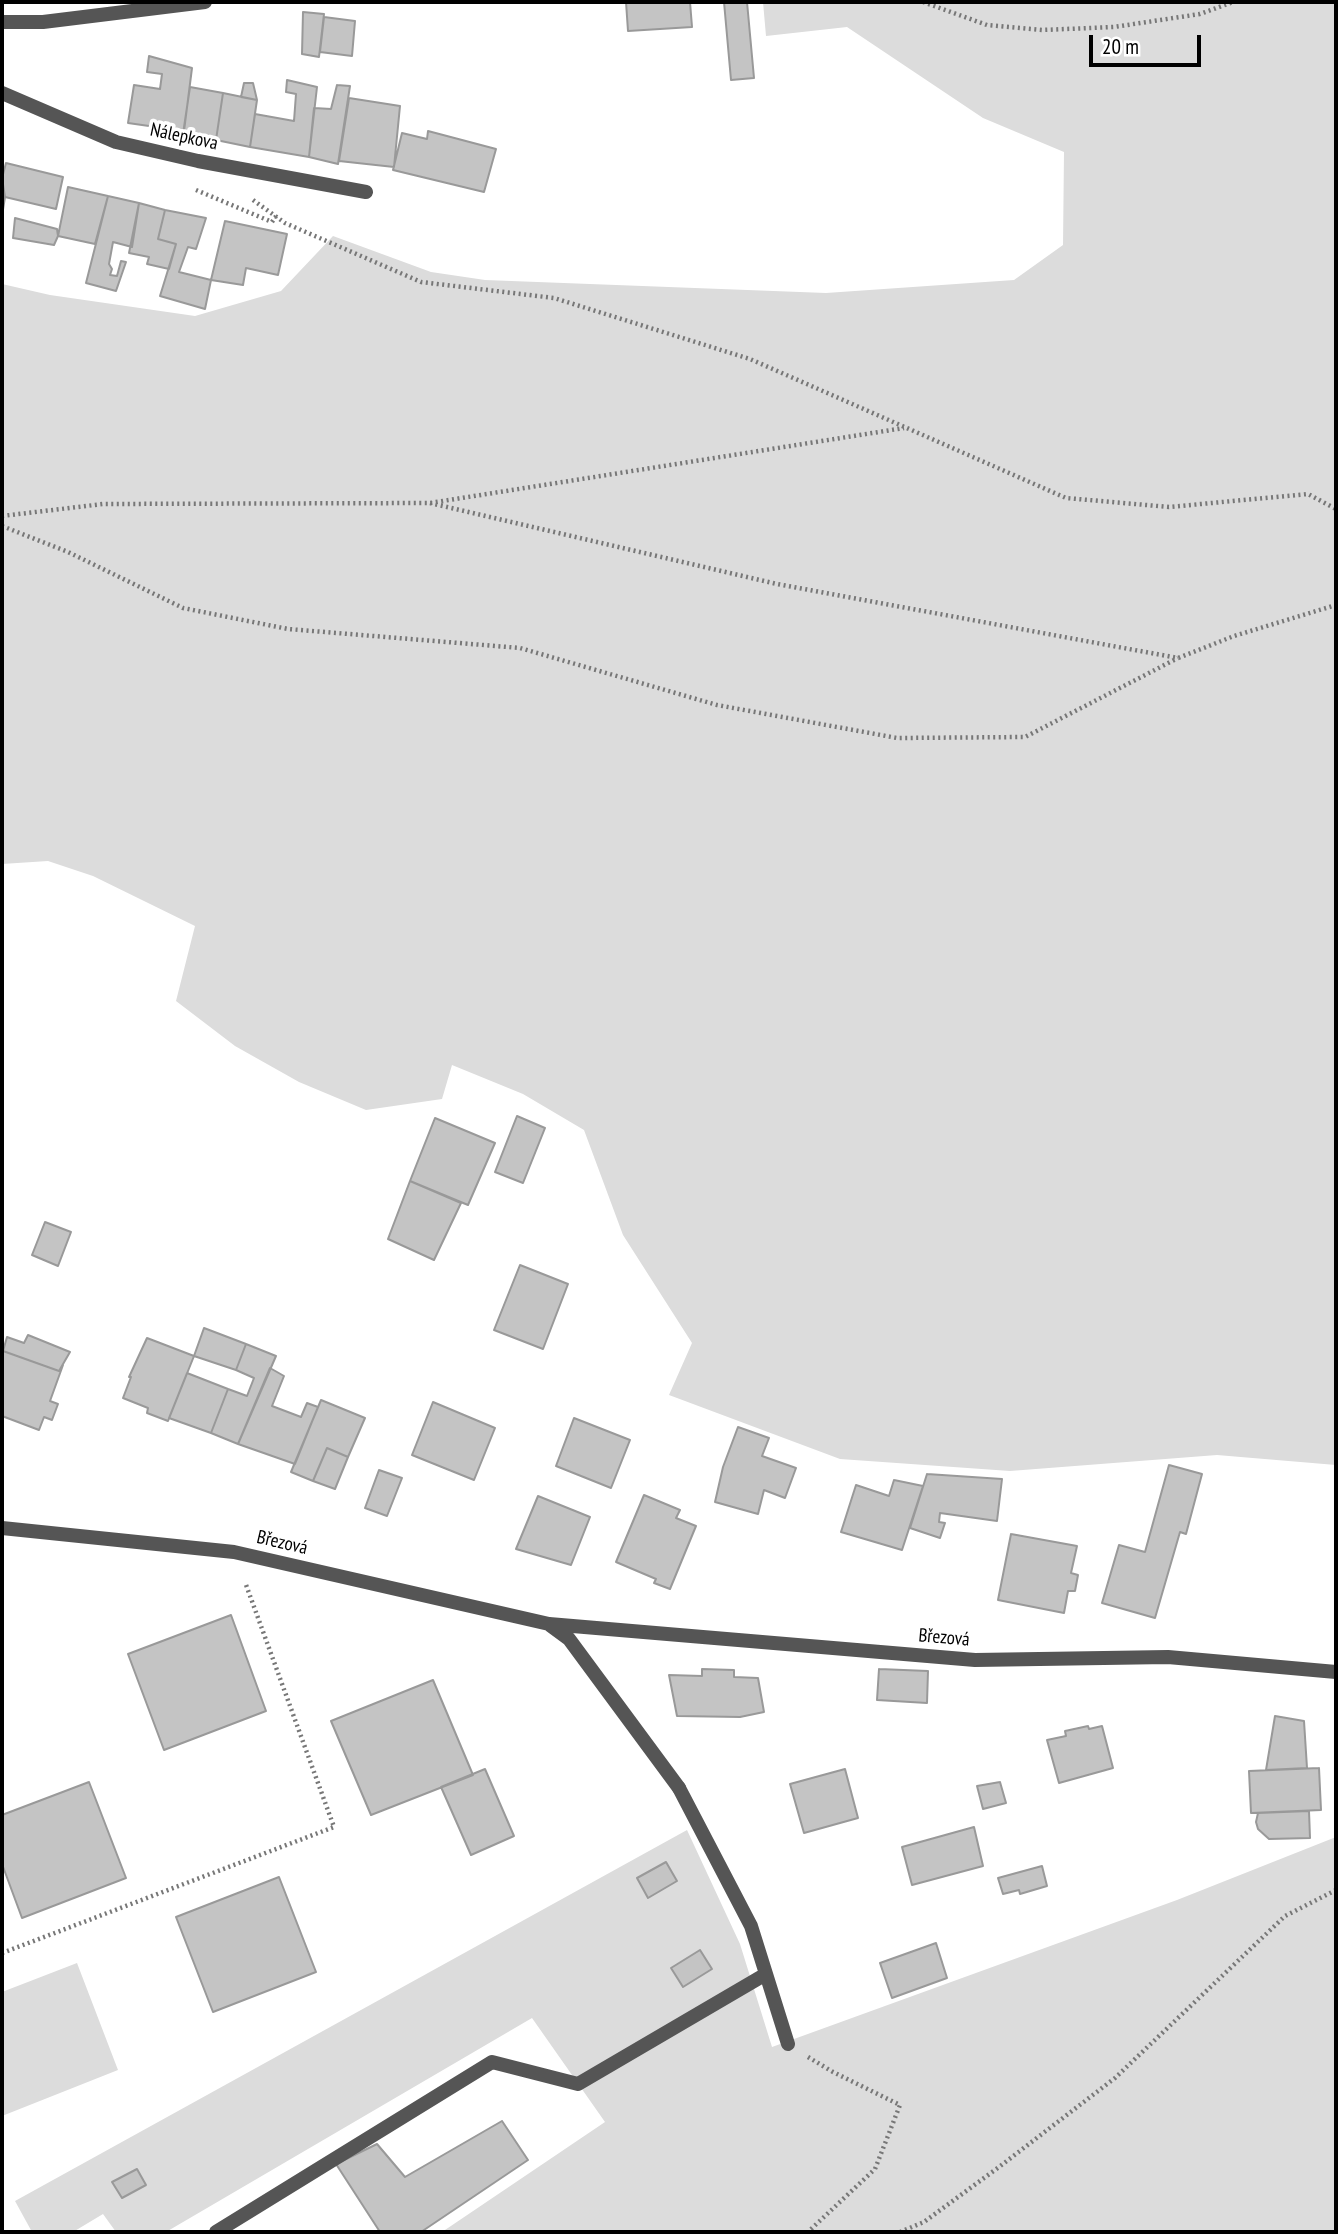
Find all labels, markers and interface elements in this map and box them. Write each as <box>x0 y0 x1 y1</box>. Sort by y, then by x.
scale bar <box>1093 21 1205 65</box>
text: 20 m <box>1102 33 1139 60</box>
street label: Nálepkova <box>148 119 220 155</box>
street label: Březová <box>254 1526 310 1560</box>
street label: Březová <box>917 1624 971 1652</box>

